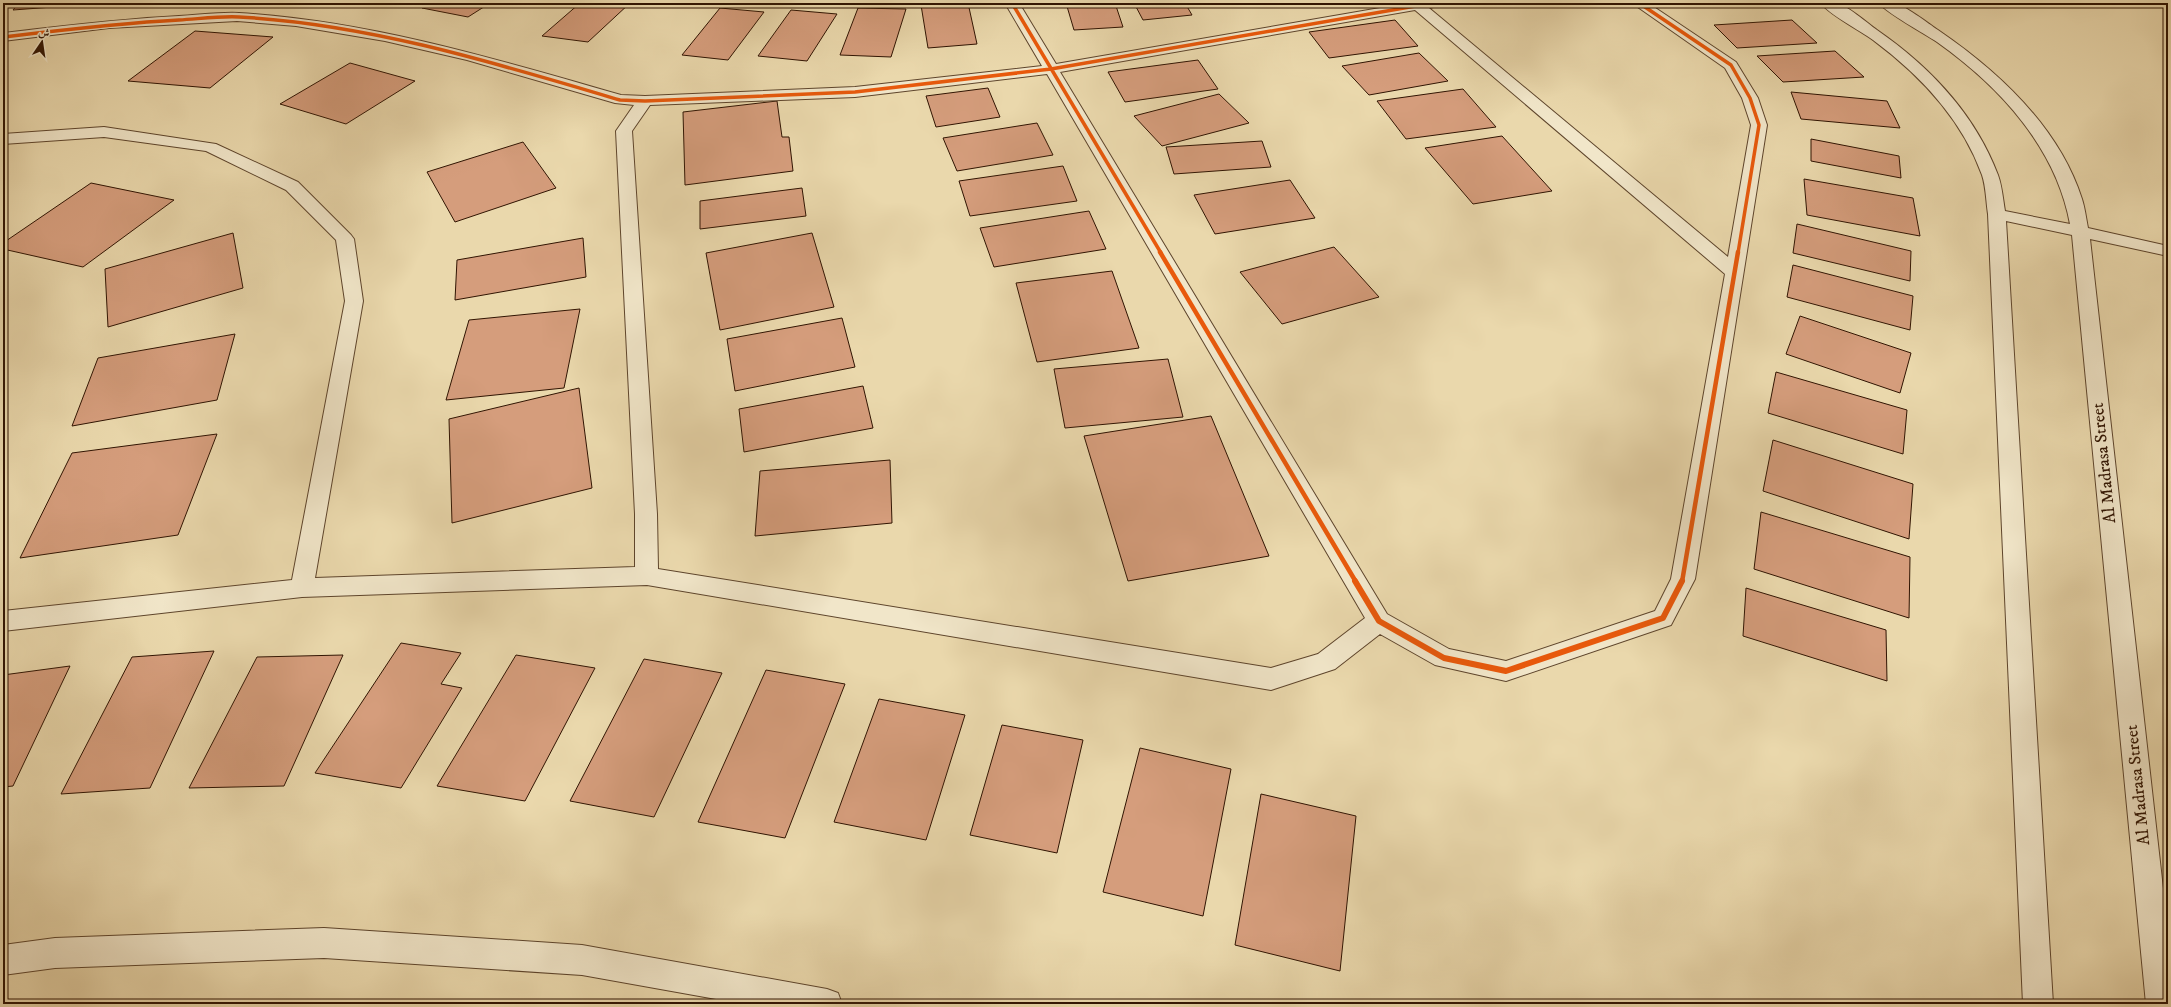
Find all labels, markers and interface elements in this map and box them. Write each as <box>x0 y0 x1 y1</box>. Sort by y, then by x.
north arrow <box>22 22 62 62</box>
text: ش <box>37 25 51 41</box>
street label: Al Madrasa Street <box>2087 401 2121 524</box>
street label: Al Madrasa Street <box>2121 723 2155 846</box>

